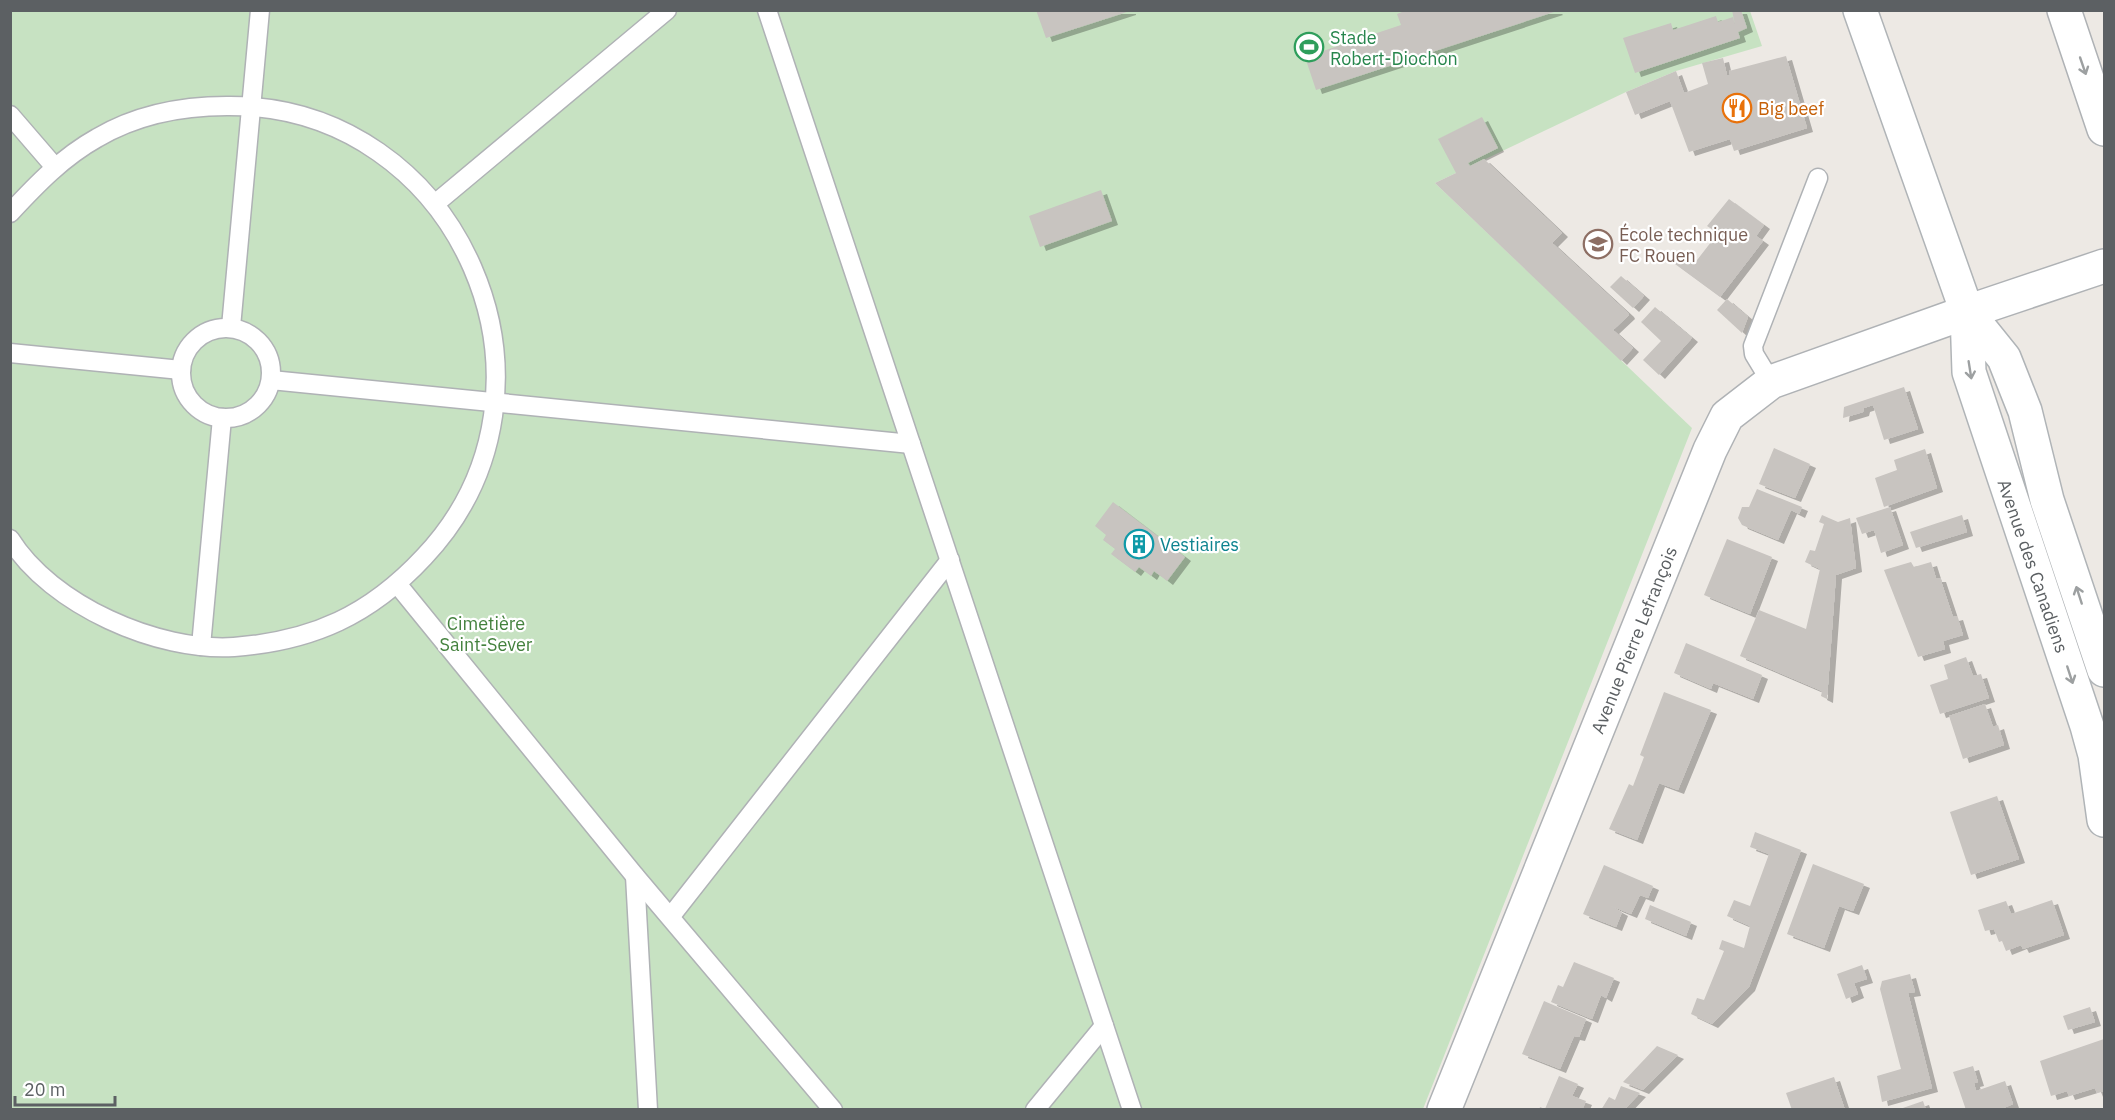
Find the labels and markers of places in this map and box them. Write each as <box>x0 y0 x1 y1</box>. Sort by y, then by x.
place label: Stade Robert-Diochon <box>1330 26 1458 70</box>
sports icon: Stade Robert-Diochon <box>1293 31 1325 63</box>
restaurant icon: Big beef <box>1721 92 1753 124</box>
place label: Big beef <box>1758 97 1824 120</box>
place label: École technique FC Rouen <box>1619 223 1748 267</box>
school or university icon: École technique FC Rouen <box>1582 228 1614 260</box>
building icon: Vestiaires <box>1123 528 1155 560</box>
place label: Vestiaires <box>1160 533 1239 556</box>

